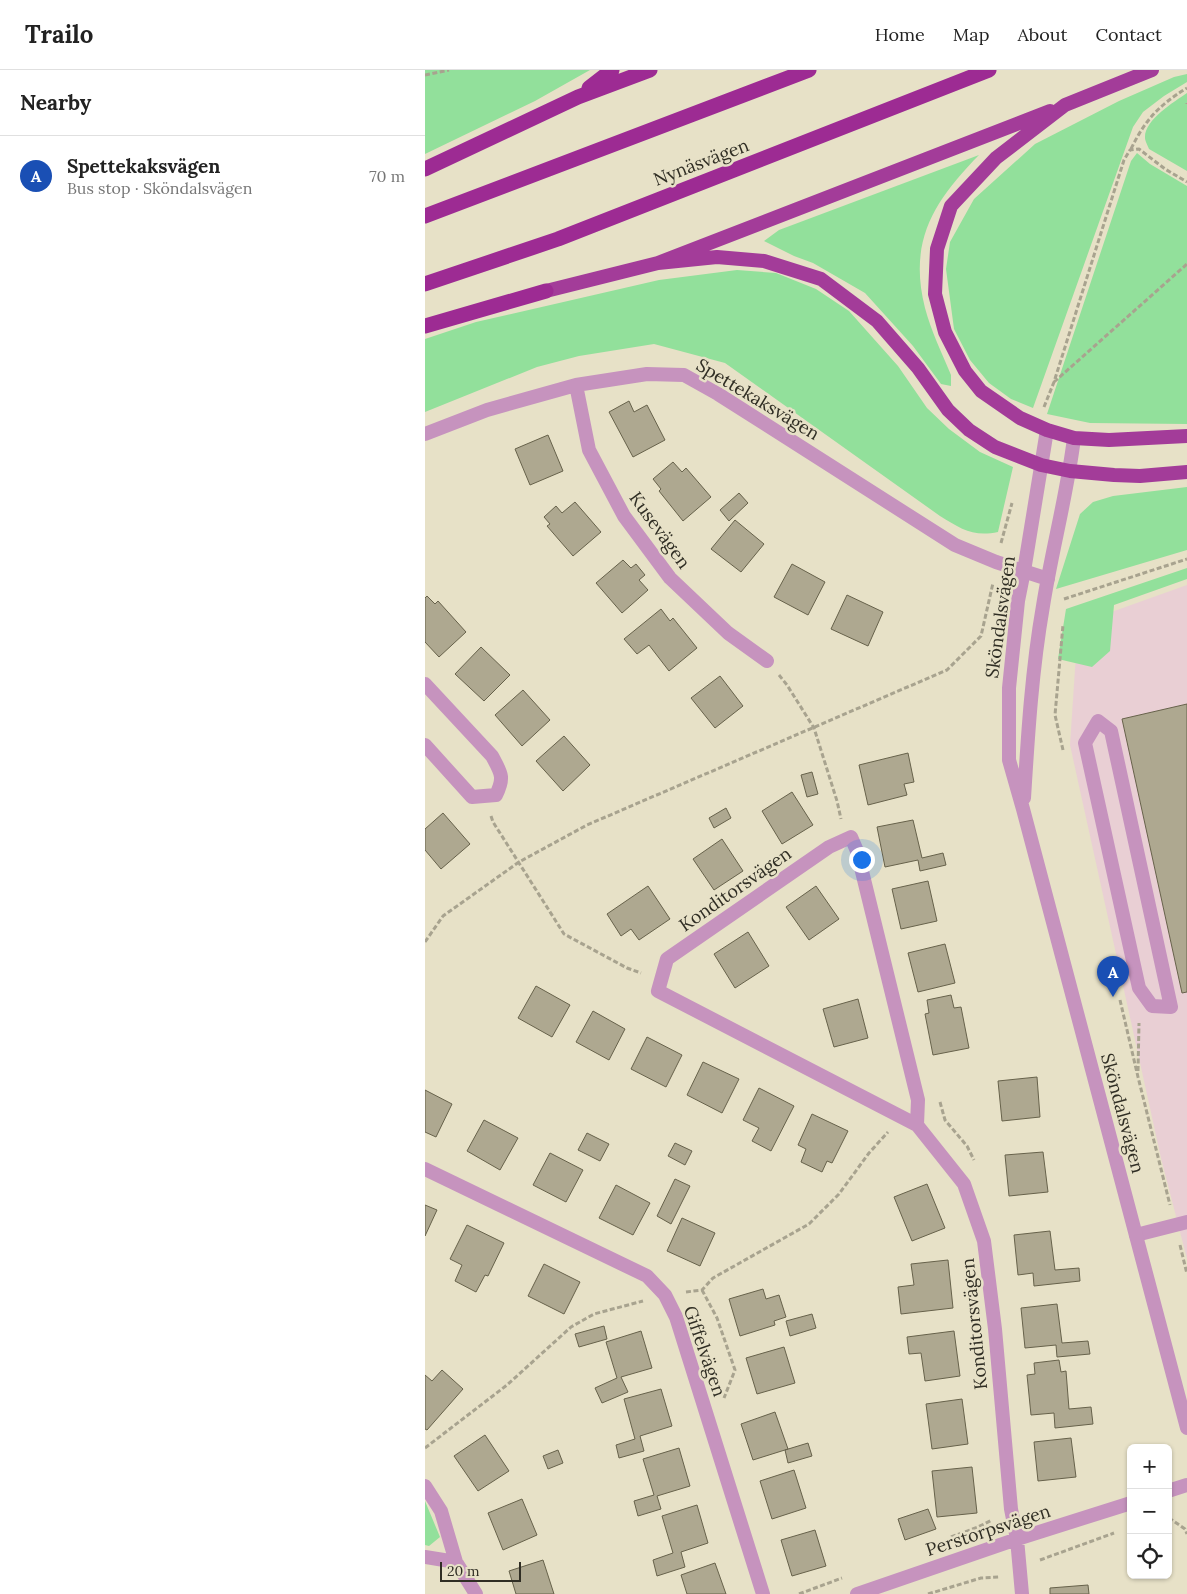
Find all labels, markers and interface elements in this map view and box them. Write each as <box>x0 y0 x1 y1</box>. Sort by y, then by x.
text: Trailo <box>25 19 93 50</box>
text: Home <box>875 23 925 46</box>
text: Map <box>953 23 989 46</box>
text: About <box>1017 23 1067 46</box>
text: Contact <box>1095 23 1162 46</box>
text: Nearby <box>20 89 91 116</box>
street label: Nynäsvägen <box>650 133 752 191</box>
text: Spettekaksvägen <box>67 154 220 178</box>
text: A <box>31 166 41 186</box>
text: 70 m <box>369 166 405 186</box>
text: Bus stop · Sköndalsvägen <box>67 178 252 198</box>
street label: Spettekaksvägen <box>692 353 824 445</box>
street label: Kusevägen <box>624 487 696 573</box>
street label: Sköndalsvägen <box>980 554 1020 680</box>
street label: Konditorsvägen <box>674 842 796 936</box>
your location <box>849 847 875 873</box>
pin: A <box>1097 956 1129 997</box>
street label: Sköndalsvägen <box>1096 1051 1150 1176</box>
street label: Konditorsvägen <box>956 1257 992 1391</box>
street label: Giffelvägen <box>679 1303 731 1399</box>
map controls <box>1127 1444 1172 1579</box>
button: + <box>1127 1444 1172 1489</box>
button: − <box>1127 1489 1172 1534</box>
street label: Perstorpsvägen <box>923 1499 1053 1561</box>
button: locate <box>1127 1534 1172 1579</box>
scale bar <box>440 1559 521 1582</box>
text: 20 m <box>447 1562 479 1580</box>

